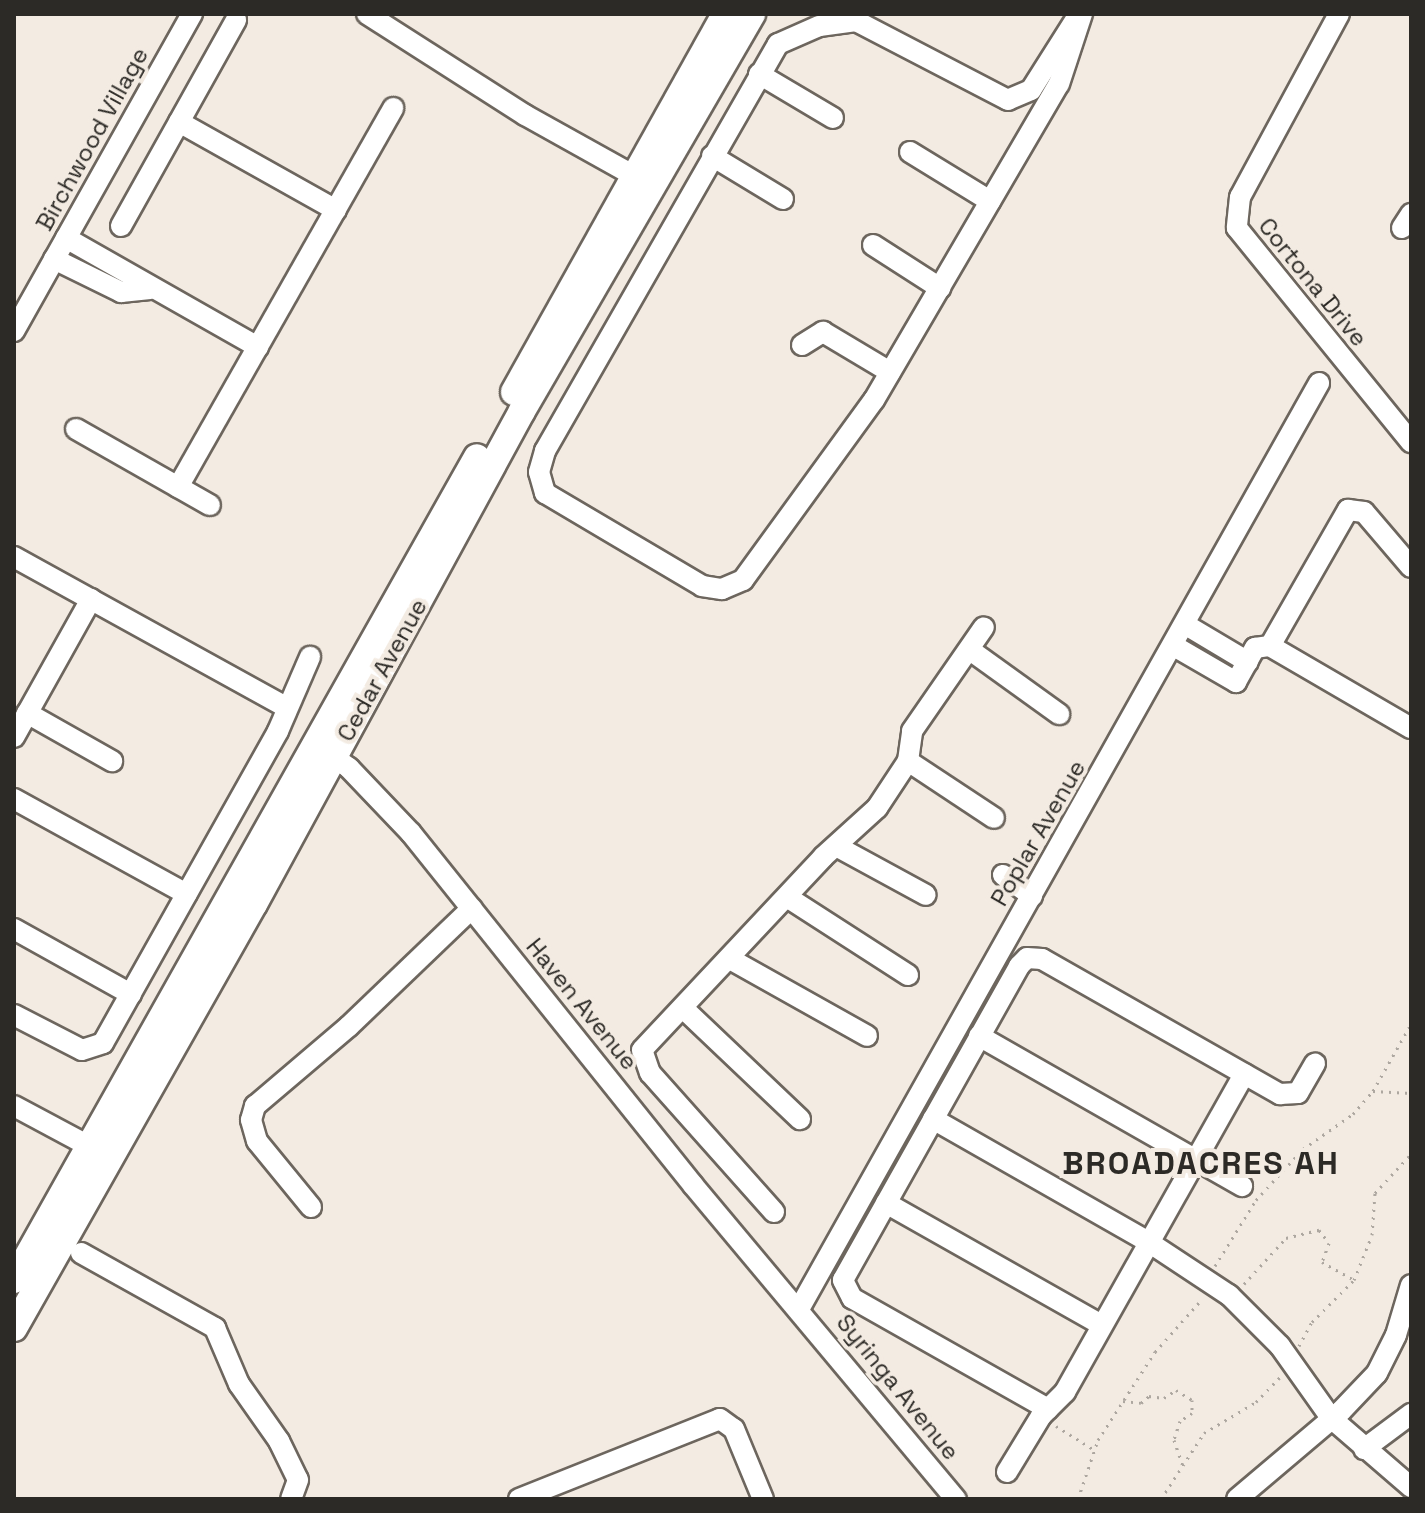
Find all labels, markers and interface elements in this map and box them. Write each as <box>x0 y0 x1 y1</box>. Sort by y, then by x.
street label: Birchwood Village <box>30 42 154 236</box>
street label: Cortona Drive <box>1252 212 1374 352</box>
street label: Cedar Avenue <box>331 594 433 746</box>
street label: Poplar Avenue <box>985 755 1091 911</box>
street label: Haven Avenue <box>520 932 644 1076</box>
district label: BROADACRES AH <box>1062 1144 1340 1182</box>
street label: Syringa Avenue <box>830 1308 966 1466</box>

